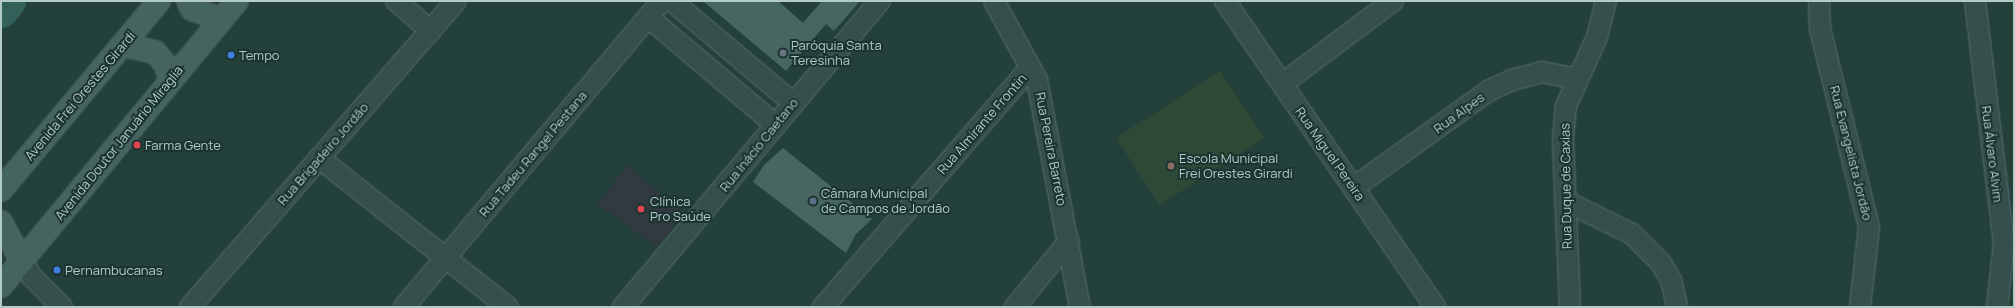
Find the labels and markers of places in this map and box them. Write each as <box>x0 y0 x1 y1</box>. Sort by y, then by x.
place label: Paróquia Santa Teresinha <box>791 38 882 69</box>
place label: Tempo <box>239 47 280 63</box>
marker: Paróquia Santa Teresinha <box>778 48 788 58</box>
marker: Tempo <box>226 50 236 60</box>
place label: Farma Gente <box>145 137 221 153</box>
marker: Farma Gente <box>132 140 142 150</box>
place label: Escola Municipal Frei Orestes Girardi <box>1179 151 1293 182</box>
marker: Escola Municipal Frei Orestes Girardi <box>1166 161 1176 171</box>
place label: Câmara Municipal de Campos de Jordão <box>821 186 950 217</box>
place label: Clínica Pro Saúde <box>650 194 711 225</box>
marker: Câmara Municipal de Campos de Jordão <box>808 196 818 206</box>
marker: Clínica Pro Saúde <box>635 203 647 215</box>
place label: Pernambucanas <box>65 262 163 278</box>
marker: Pernambucanas <box>52 265 62 275</box>

